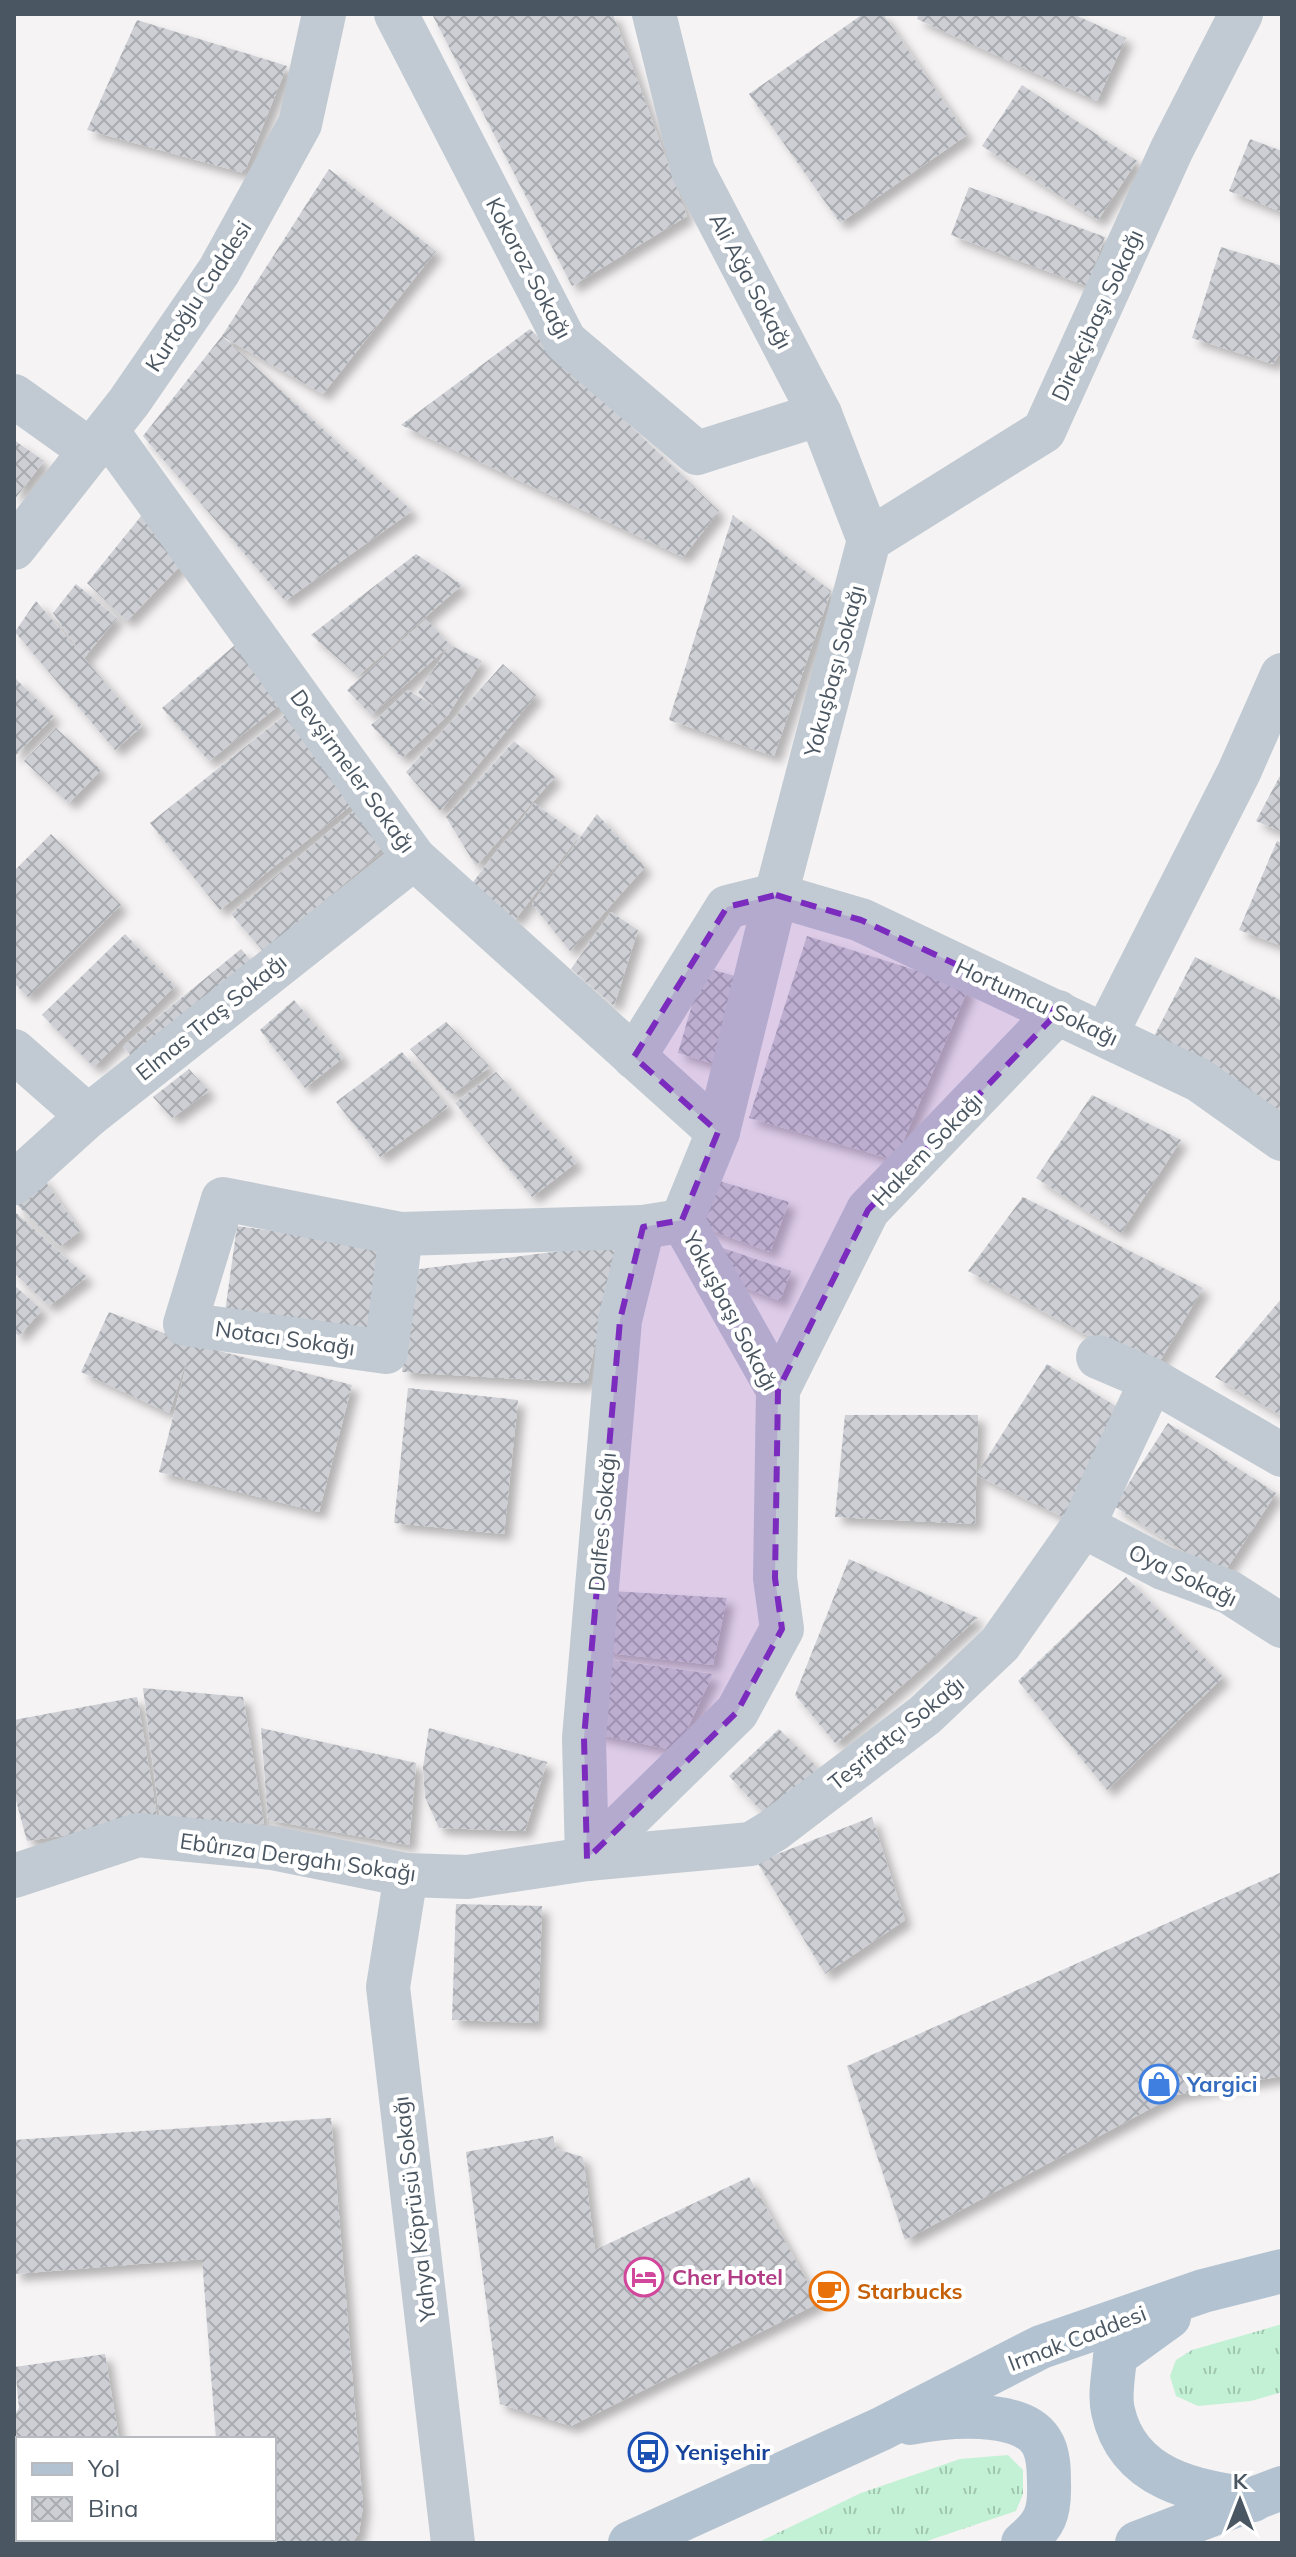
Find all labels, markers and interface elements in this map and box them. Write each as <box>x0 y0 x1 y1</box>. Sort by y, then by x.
street label: Kokoroz Sokağı <box>480 192 578 344</box>
street label: Ali Ağa Sokağı <box>703 208 799 354</box>
street label: Kurtoğlu Caddesi <box>139 215 257 377</box>
street label: Direkçibaşı Sokağı <box>1045 225 1149 405</box>
street label: Yokuşbaşı Sokağı <box>797 582 870 761</box>
street label: Devşirmeler Sokağı <box>284 684 422 858</box>
street label: Elmas Traş Sokağı <box>130 948 292 1086</box>
street label: Hortumcu Sokağı <box>951 952 1123 1052</box>
street label: Hakem Sokağı <box>866 1086 988 1212</box>
street label: Yokuşbaşı Sokağı <box>677 1226 785 1396</box>
street label: Notacı Sokağı <box>213 1314 357 1362</box>
street label: Dalfes Sokağı <box>582 1451 622 1593</box>
street label: Oya Sokağı <box>1124 1538 1242 1612</box>
street label: Teşrifatçı Sokağı <box>822 1670 970 1796</box>
street label: Ebûrıza Dergahı Sokağı <box>178 1827 418 1887</box>
shop icon: Yargici <box>1138 2063 1180 2105</box>
place label: Yargici <box>1186 2070 1258 2098</box>
street label: Yahya Köprüsü Sokağı <box>386 2095 442 2324</box>
hotel icon: Cher Hotel <box>623 2256 665 2298</box>
place label: Cher Hotel <box>672 2263 783 2291</box>
cafe icon: Starbucks <box>808 2270 850 2312</box>
place label: Starbucks <box>857 2277 963 2305</box>
street label: Irmak Caddesi <box>1004 2299 1150 2377</box>
bus stop icon: Yenişehir <box>627 2431 669 2473</box>
legend <box>16 2437 276 2541</box>
place label: Yenişehir <box>675 2438 770 2466</box>
text: Yol <box>87 2453 120 2483</box>
north arrow <box>1200 2461 1280 2541</box>
text: K <box>1233 2467 1249 2495</box>
text: Bina <box>88 2493 139 2523</box>

